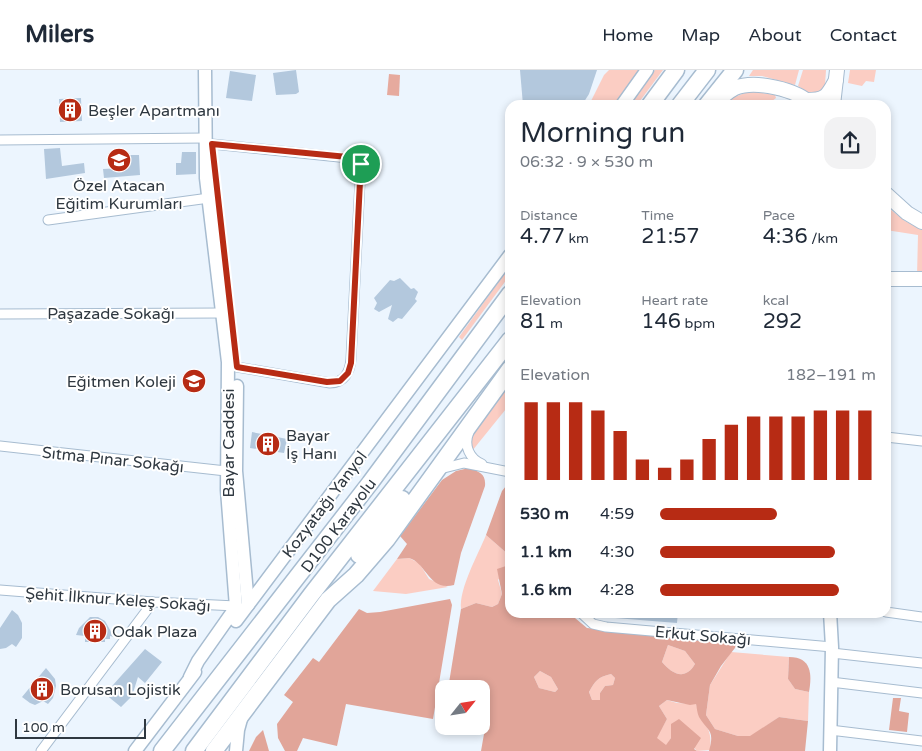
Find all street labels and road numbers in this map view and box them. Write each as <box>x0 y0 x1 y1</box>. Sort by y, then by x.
street label: Paşazade Sokağı <box>47 304 175 324</box>
street label: Bayar Caddesi <box>219 389 239 497</box>
street label: Sıtma Pınar Sokağı <box>41 443 185 477</box>
street label: Kozyatağı Yanyol <box>278 447 372 562</box>
street label: D100 Karayolu <box>297 474 381 577</box>
street label: Şehit İlknur Keleş Sokağı <box>25 584 211 616</box>
street label: Erkut Sokağı <box>654 622 752 650</box>

